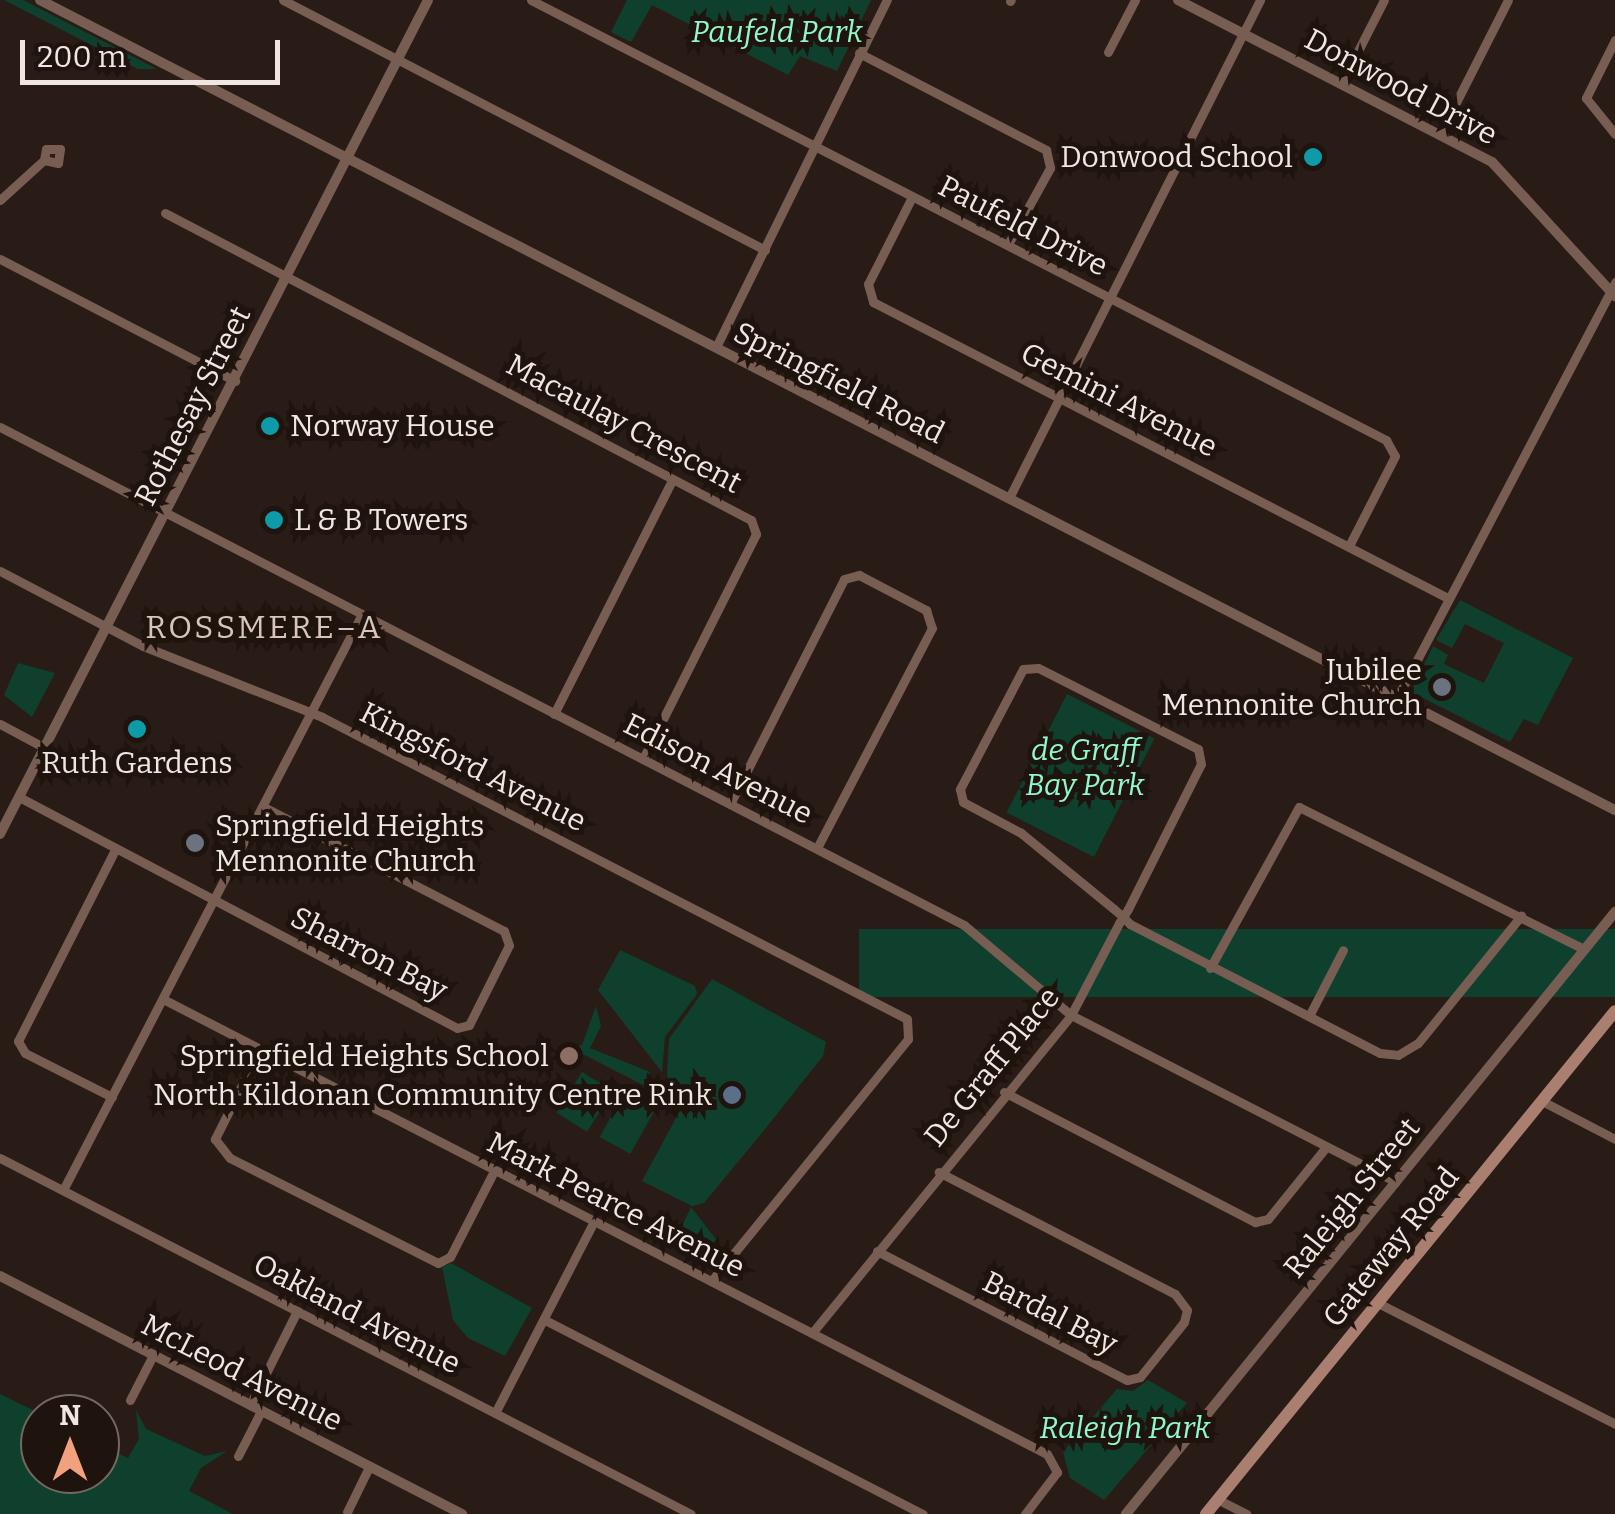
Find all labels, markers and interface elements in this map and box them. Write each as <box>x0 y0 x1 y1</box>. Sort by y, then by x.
park label: Paufeld Park <box>691 14 863 50</box>
scale bar <box>25 20 285 82</box>
street label: Donwood Drive <box>1299 21 1503 153</box>
text: 200 m <box>37 39 126 75</box>
place label: Donwood School <box>1060 139 1293 175</box>
marker: Donwood School <box>1302 146 1324 168</box>
street label: Paufeld Drive <box>932 168 1114 284</box>
street label: Rothesay Street <box>127 301 259 511</box>
street label: Springfield Road <box>728 314 950 452</box>
street label: Gemini Avenue <box>1015 335 1223 465</box>
street label: Macaulay Crescent <box>500 347 748 501</box>
place label: Norway House <box>290 408 495 444</box>
marker: Norway House <box>259 415 281 437</box>
place label: L & B Towers <box>294 502 468 538</box>
marker: L & B Towers <box>263 509 285 531</box>
district label: ROSSMERE–A <box>145 608 383 646</box>
place label: Jubilee Mennonite Church <box>1162 652 1422 722</box>
marker: Jubilee Mennonite Church <box>1431 676 1453 698</box>
street label: Kingsford Avenue <box>354 695 592 839</box>
street label: Edison Avenue <box>618 706 818 832</box>
marker: Ruth Gardens <box>126 718 148 740</box>
park label: de Graff Bay Park <box>1025 732 1145 802</box>
place label: Ruth Gardens <box>41 745 233 781</box>
place label: Springfield Heights Mennonite Church <box>215 808 484 878</box>
marker: Springfield Heights Mennonite Church <box>184 832 206 854</box>
street label: Sharron Bay <box>285 899 453 1009</box>
street label: De Graff Place <box>917 980 1067 1154</box>
place label: Springfield Heights School <box>179 1038 549 1074</box>
marker: Springfield Heights School <box>558 1045 580 1067</box>
place label: North Kildonan Community Centre Rink <box>153 1077 712 1113</box>
marker: North Kildonan Community Centre Rink <box>721 1084 743 1106</box>
street label: Raleigh Street <box>1277 1111 1427 1285</box>
street label: Mark Pearce Avenue <box>481 1125 751 1285</box>
street label: Gateway Road <box>1315 1160 1467 1334</box>
street label: Oakland Avenue <box>247 1246 467 1382</box>
street label: Bardal Bay <box>977 1264 1123 1362</box>
street label: McLeod Avenue <box>135 1307 349 1439</box>
north arrow <box>20 1394 120 1494</box>
text: N <box>59 1399 81 1432</box>
park label: Raleigh Park <box>1039 1410 1211 1446</box>

